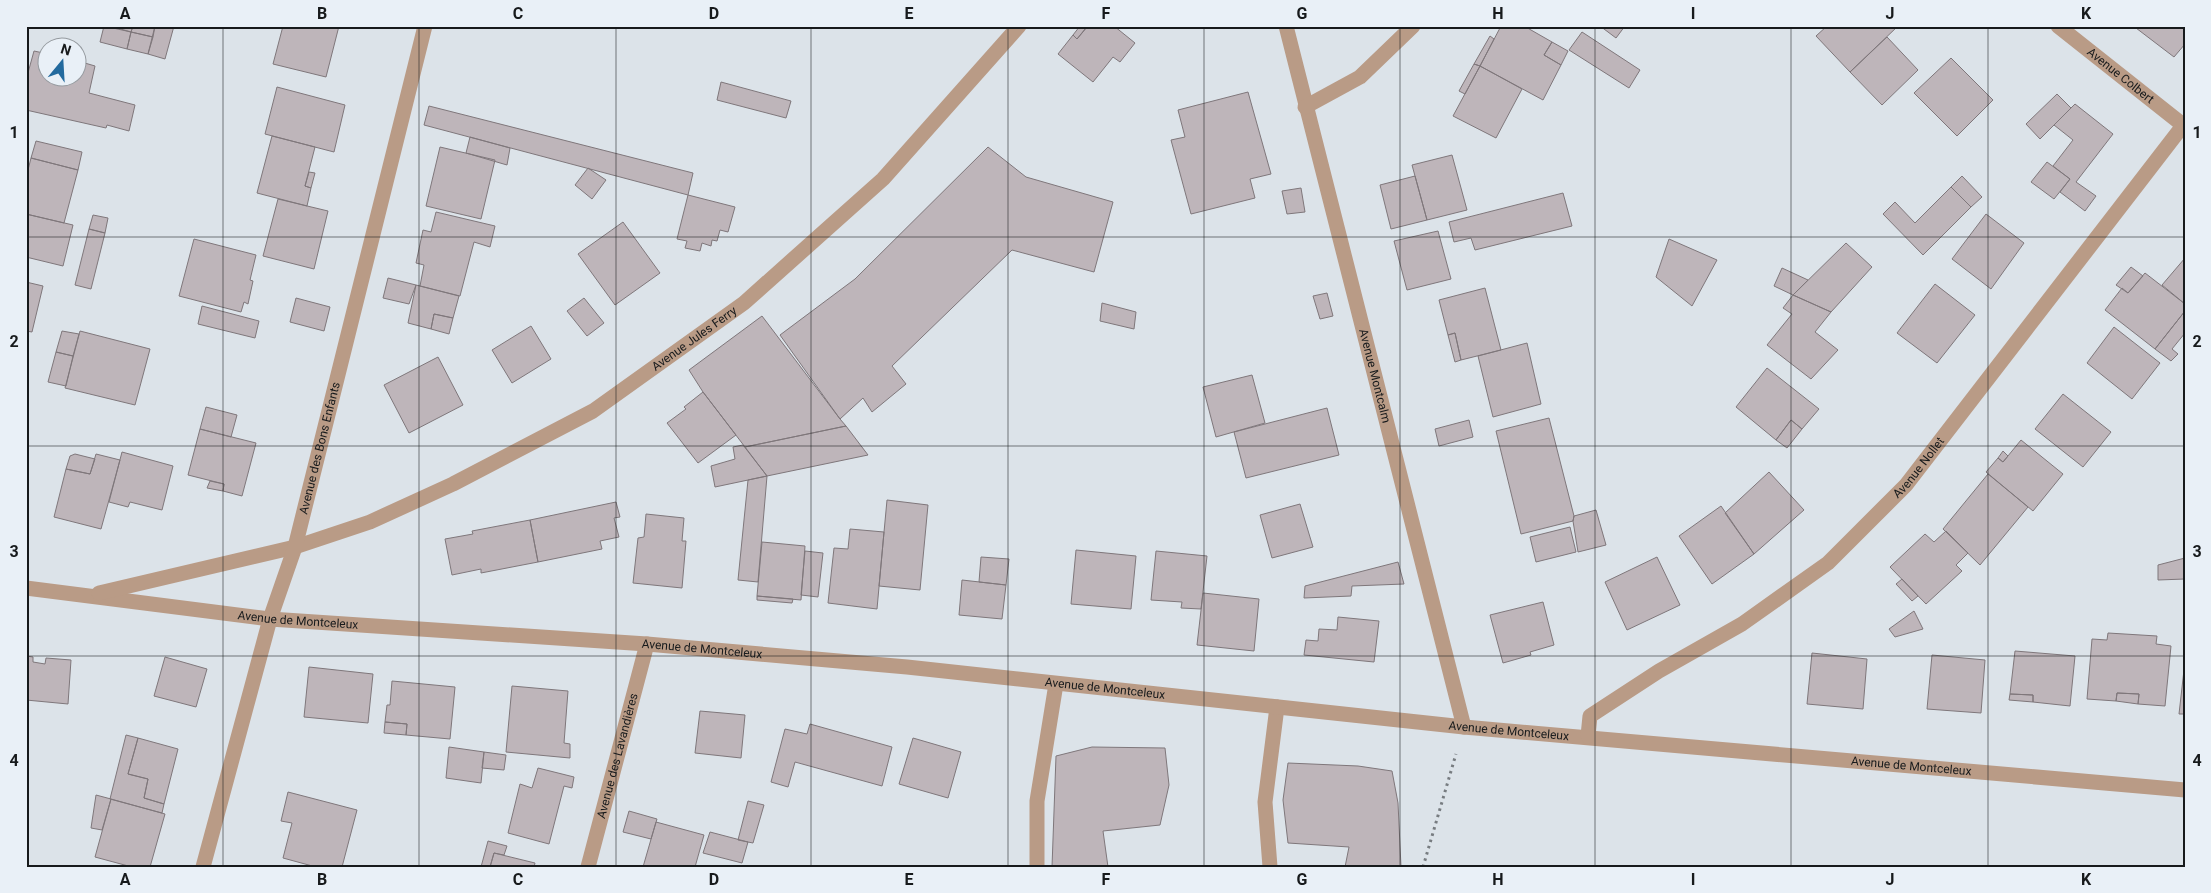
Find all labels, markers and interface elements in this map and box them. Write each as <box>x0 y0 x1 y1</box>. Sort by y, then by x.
text: A <box>120 4 131 23</box>
text: B <box>317 4 327 23</box>
text: C <box>513 4 523 23</box>
text: D <box>709 4 719 23</box>
text: E <box>905 4 914 23</box>
text: F <box>1102 4 1111 23</box>
text: G <box>1297 4 1308 23</box>
text: H <box>1492 4 1504 23</box>
text: I <box>1691 4 1695 23</box>
text: J <box>1886 4 1894 23</box>
text: K <box>2081 4 2092 23</box>
north arrow <box>38 38 88 88</box>
text: N <box>59 40 73 59</box>
street label: Avenue Colbert <box>2085 45 2157 106</box>
text: 1 <box>9 123 19 142</box>
text: 1 <box>2192 123 2202 142</box>
street label: Avenue Jules Ferry <box>649 303 740 374</box>
street label: Avenue Montcalm <box>1356 327 1394 424</box>
text: 2 <box>9 332 19 351</box>
text: 2 <box>2192 332 2202 351</box>
street label: Avenue des Bons Enfants <box>296 381 343 516</box>
street label: Avenue Nollet <box>1890 434 1947 501</box>
text: 3 <box>9 542 19 561</box>
text: 3 <box>2192 542 2202 561</box>
street label: Avenue de Montceleux <box>237 608 359 632</box>
street label: Avenue de Montceleux <box>641 637 763 661</box>
street label: Avenue de Montceleux <box>1044 675 1166 702</box>
street label: Avenue des Lavandières <box>594 692 641 820</box>
street label: Avenue de Montceleux <box>1448 718 1570 743</box>
text: 4 <box>9 751 19 770</box>
text: 4 <box>2192 751 2202 770</box>
street label: Avenue de Montceleux <box>1850 754 1972 778</box>
text: A <box>120 870 131 889</box>
text: B <box>317 870 327 889</box>
text: C <box>513 870 523 889</box>
text: D <box>709 870 719 889</box>
text: E <box>905 870 914 889</box>
text: F <box>1102 870 1111 889</box>
text: G <box>1297 870 1308 889</box>
text: H <box>1492 870 1504 889</box>
text: I <box>1691 870 1695 889</box>
text: J <box>1886 870 1894 889</box>
text: K <box>2081 870 2092 889</box>

